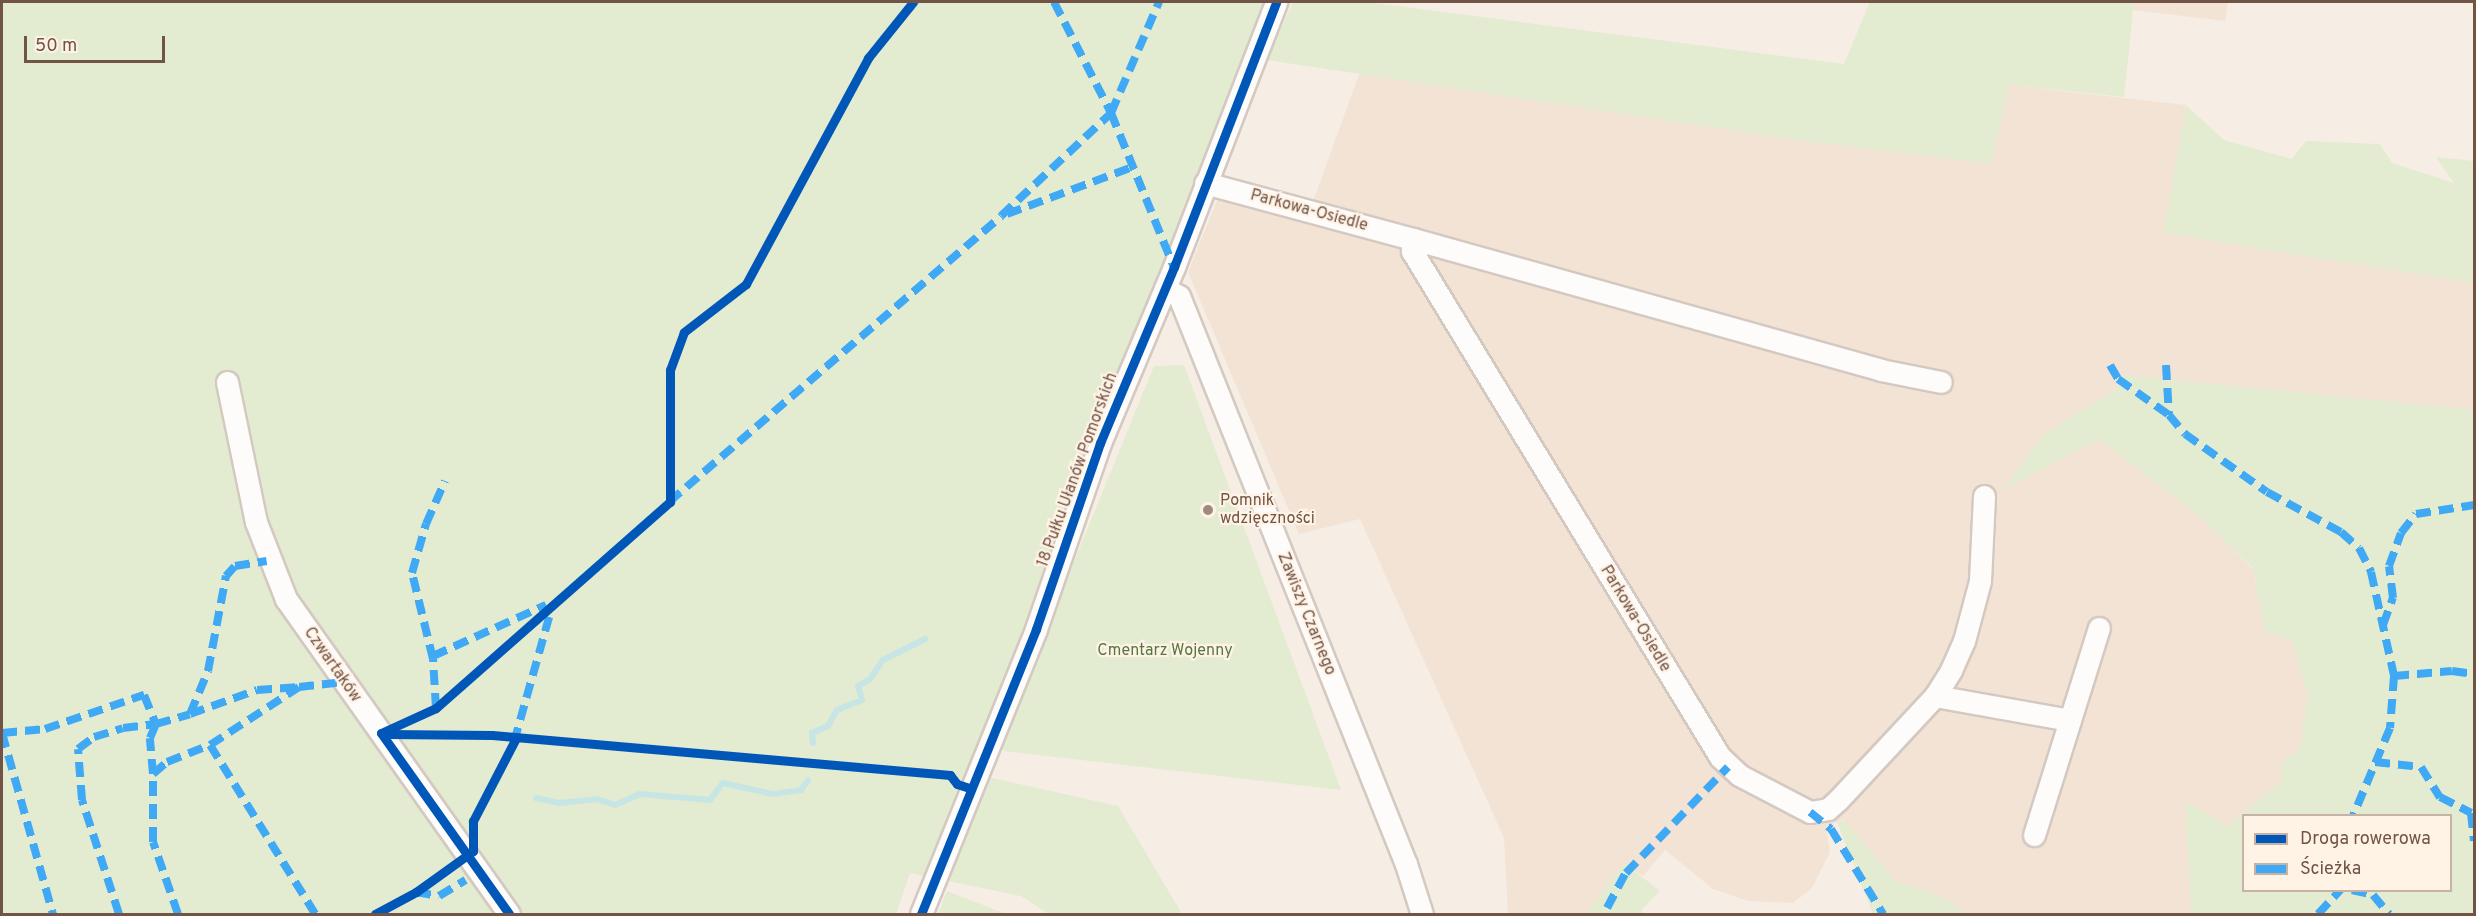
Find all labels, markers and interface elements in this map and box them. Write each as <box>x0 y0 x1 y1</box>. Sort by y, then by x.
scale bar <box>27 24 168 62</box>
text: 50 m <box>35 35 77 58</box>
street label: Parkowa-Osiedle <box>1248 186 1370 236</box>
street label: 18 Pułku Ułanów Pomorskich <box>1034 370 1122 570</box>
place label: Pomnik wdzięczności <box>1220 491 1315 529</box>
marker: Pomnik wdzięczności <box>1201 503 1215 517</box>
street label: Zawiszy Czarnego <box>1273 550 1339 678</box>
street label: Parkowa-Osiedle <box>1596 562 1674 676</box>
street label: Czwartaków <box>299 624 365 706</box>
park label: Cmentarz Wojenny <box>1097 641 1233 661</box>
legend <box>2242 814 2452 892</box>
text: Droga rowerowa <box>2300 828 2431 851</box>
text: Ścieżka <box>2300 858 2361 881</box>

